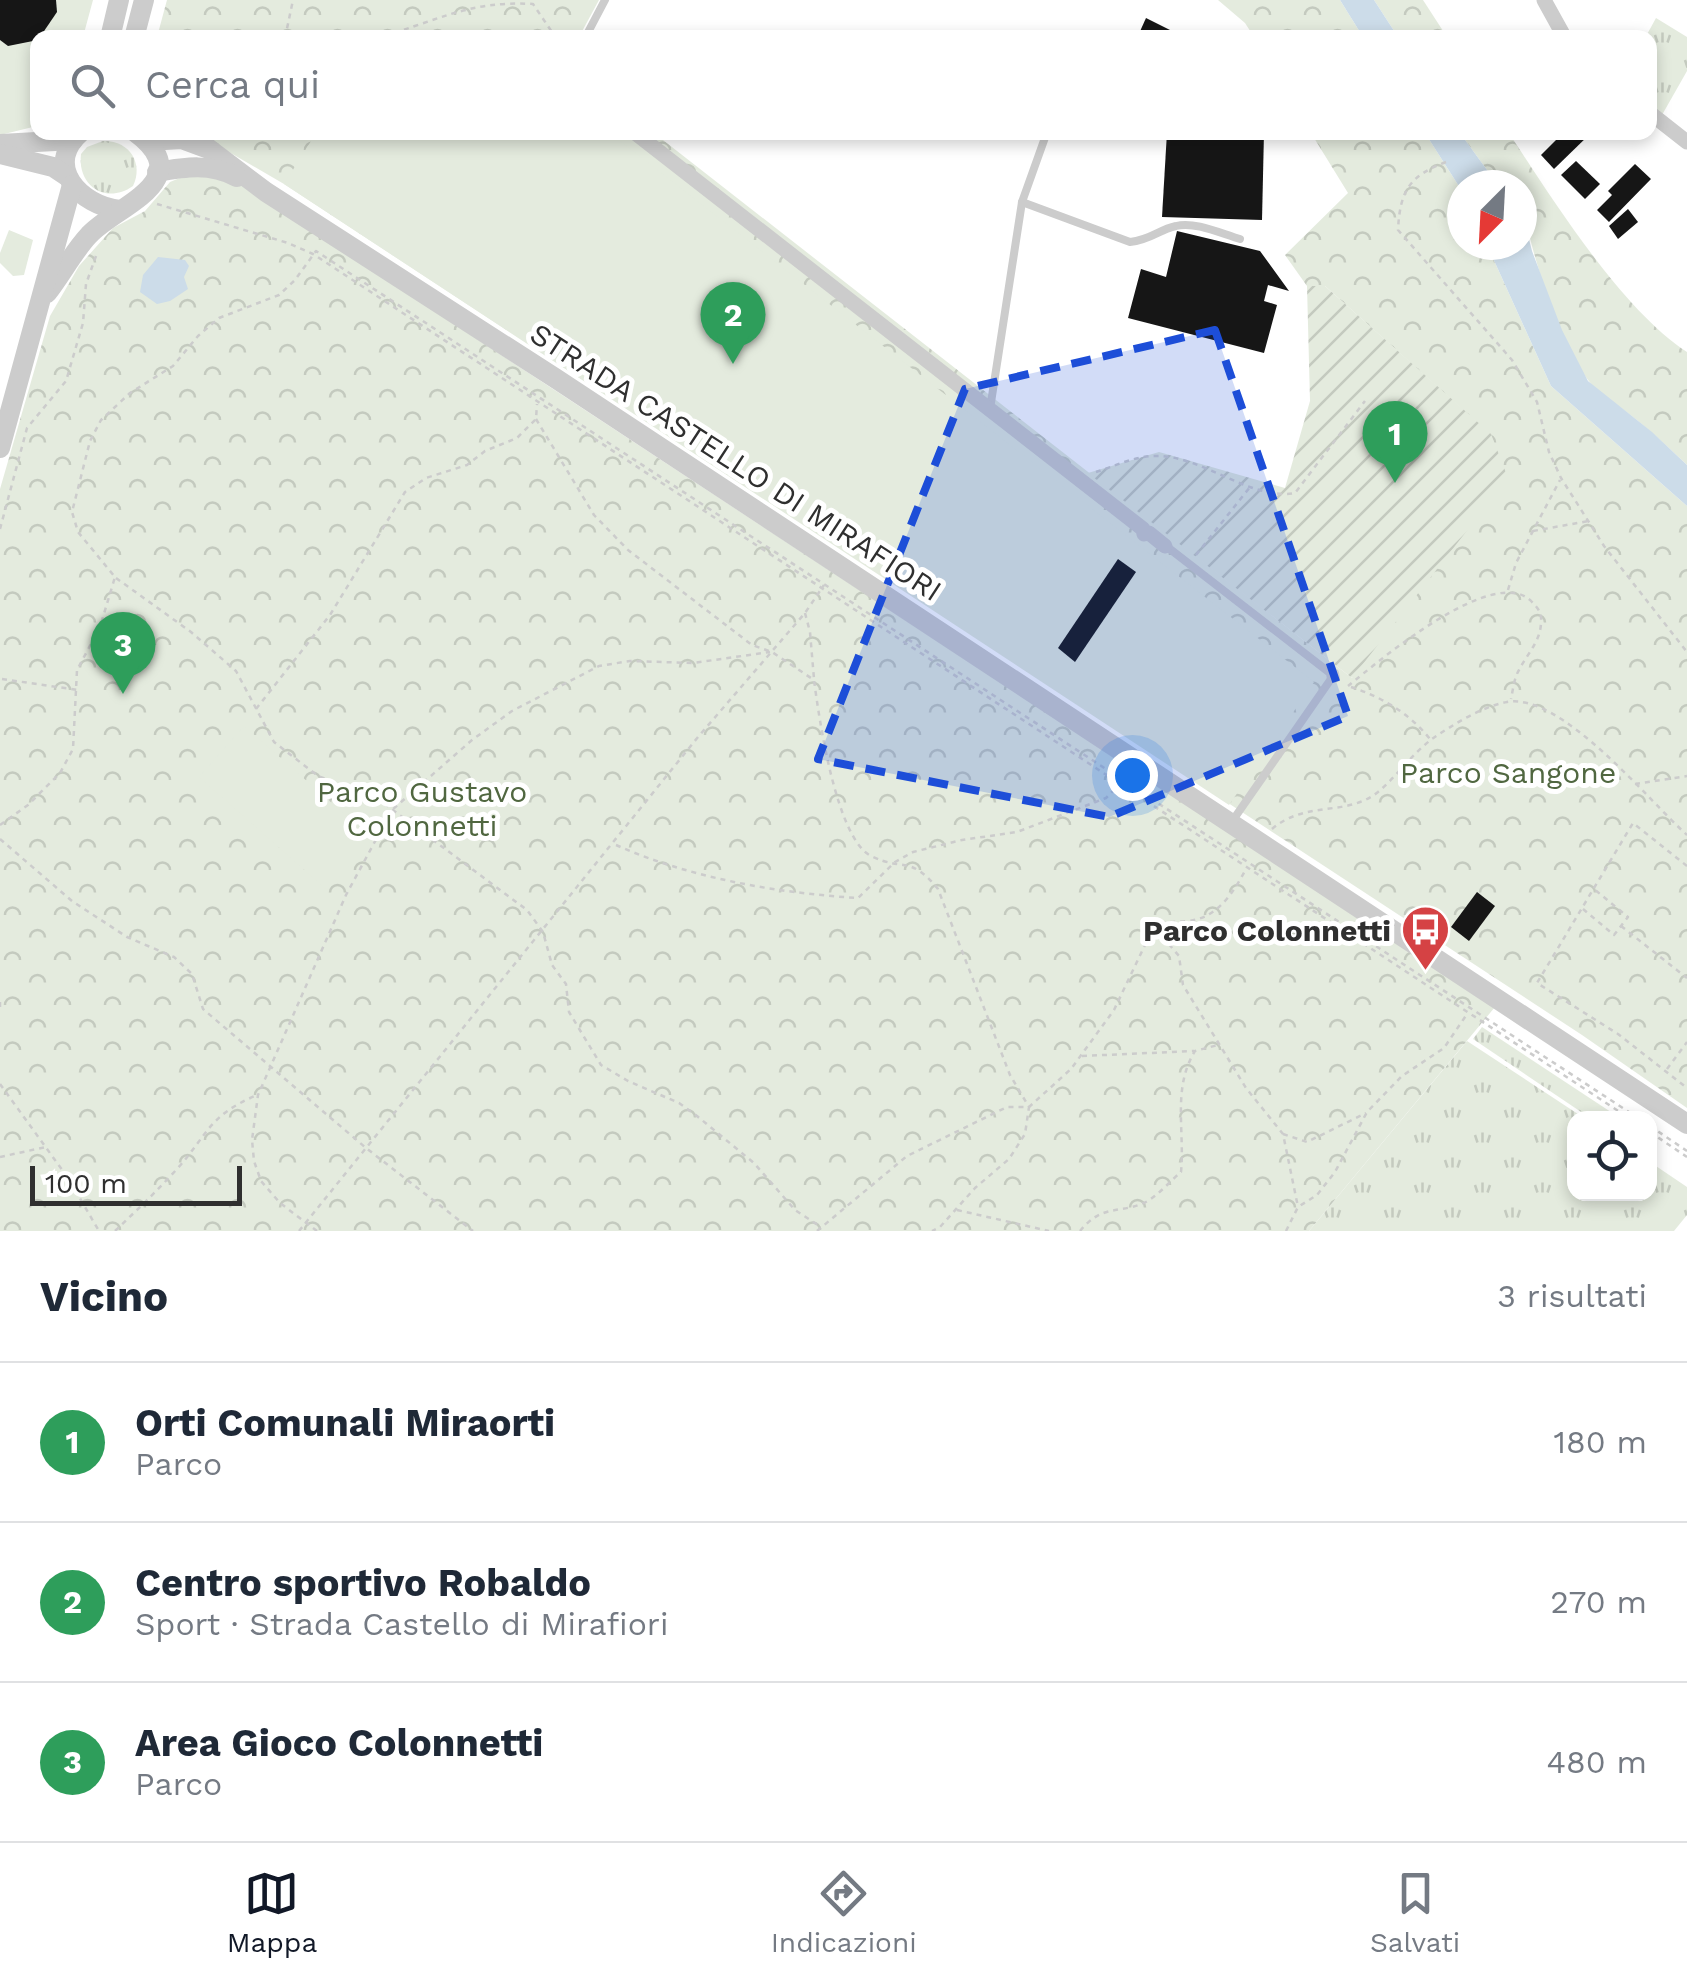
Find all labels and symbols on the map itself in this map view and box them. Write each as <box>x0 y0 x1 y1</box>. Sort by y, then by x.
north arrow <box>1447 170 1537 260</box>
pin: 2 <box>700 282 766 364</box>
street label: STRADA CASTELLO DI MIRAFIORI <box>524 316 948 608</box>
pin: 1 <box>1362 400 1428 483</box>
pin: 3 <box>90 612 156 694</box>
your location <box>1107 750 1158 801</box>
park label: Parco Sangone <box>1400 755 1616 790</box>
park label: Parco Gustavo Colonnetti <box>317 774 527 843</box>
bus stop icon: Parco Colonnetti <box>1400 904 1452 972</box>
place label: Parco Colonnetti <box>1143 913 1391 948</box>
scale bar <box>30 1161 242 1206</box>

